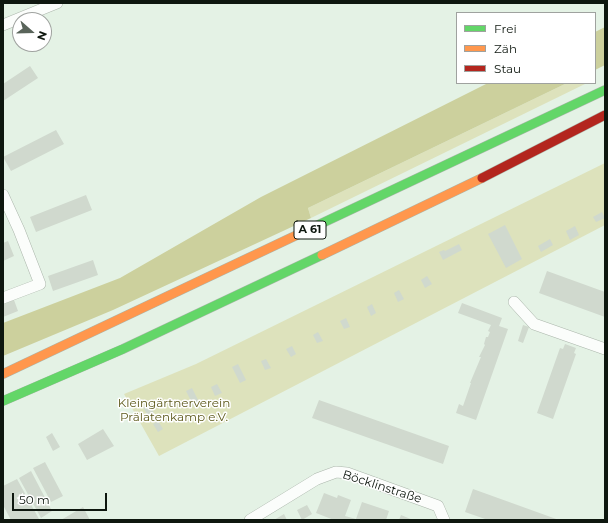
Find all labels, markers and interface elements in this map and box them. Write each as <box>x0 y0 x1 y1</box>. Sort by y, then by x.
north arrow <box>12 12 52 52</box>
legend <box>456 12 596 84</box>
text: Frei <box>494 21 517 36</box>
text: N <box>34 29 50 42</box>
text: Zäh <box>494 41 517 56</box>
text: Stau <box>494 61 521 76</box>
road number: A 61 <box>294 221 326 239</box>
park label: Kleingärtnerverein Prälatenkamp e.V. <box>118 396 230 424</box>
street label: Böcklinstraße <box>341 467 423 507</box>
scale bar <box>14 485 109 511</box>
text: 50 m <box>19 492 50 507</box>

